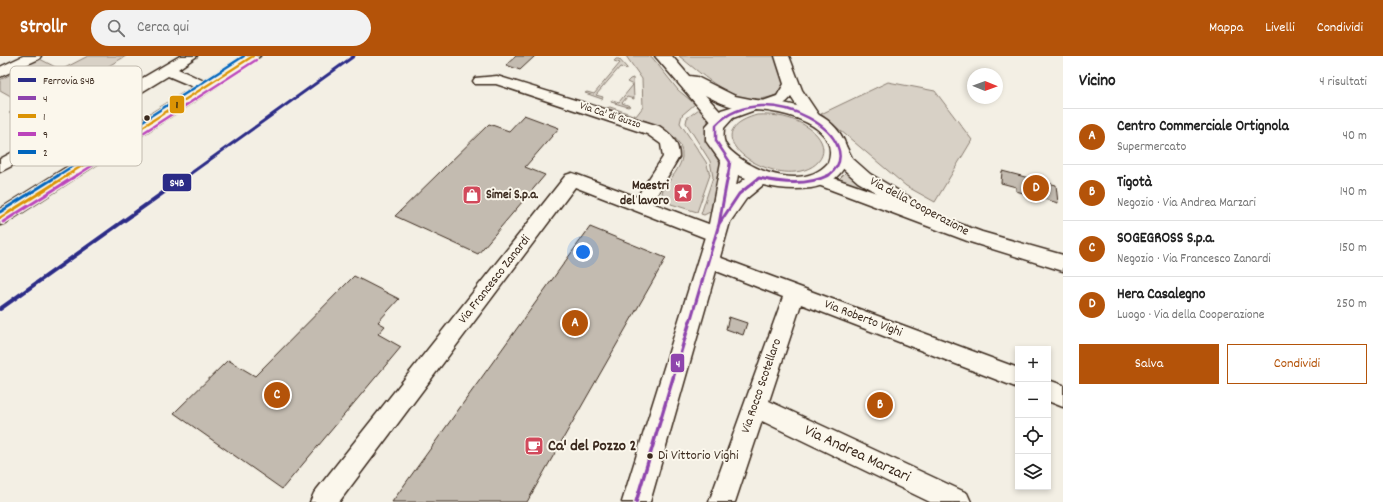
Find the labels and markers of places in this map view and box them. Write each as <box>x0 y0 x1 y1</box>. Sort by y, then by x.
unlabelled marker <box>142 113 152 123</box>
pin: D <box>1023 173 1049 203</box>
place label: Maestri del lavoro <box>620 177 670 211</box>
place icon: Maestri del lavoro <box>672 182 694 204</box>
shop icon: Simei S.p.a. <box>461 184 483 206</box>
place label: Simei S.p.a. <box>486 186 538 205</box>
pin: A <box>562 308 588 338</box>
pin: C <box>264 380 290 410</box>
pin: B <box>867 390 893 420</box>
cafe icon: Ca' del Pozzo 2 <box>523 435 545 457</box>
place label: Ca' del Pozzo 2 <box>548 435 637 458</box>
place label: Di Vittorio Vighi <box>658 446 739 466</box>
marker: Di Vittorio Vighi <box>645 451 655 461</box>

